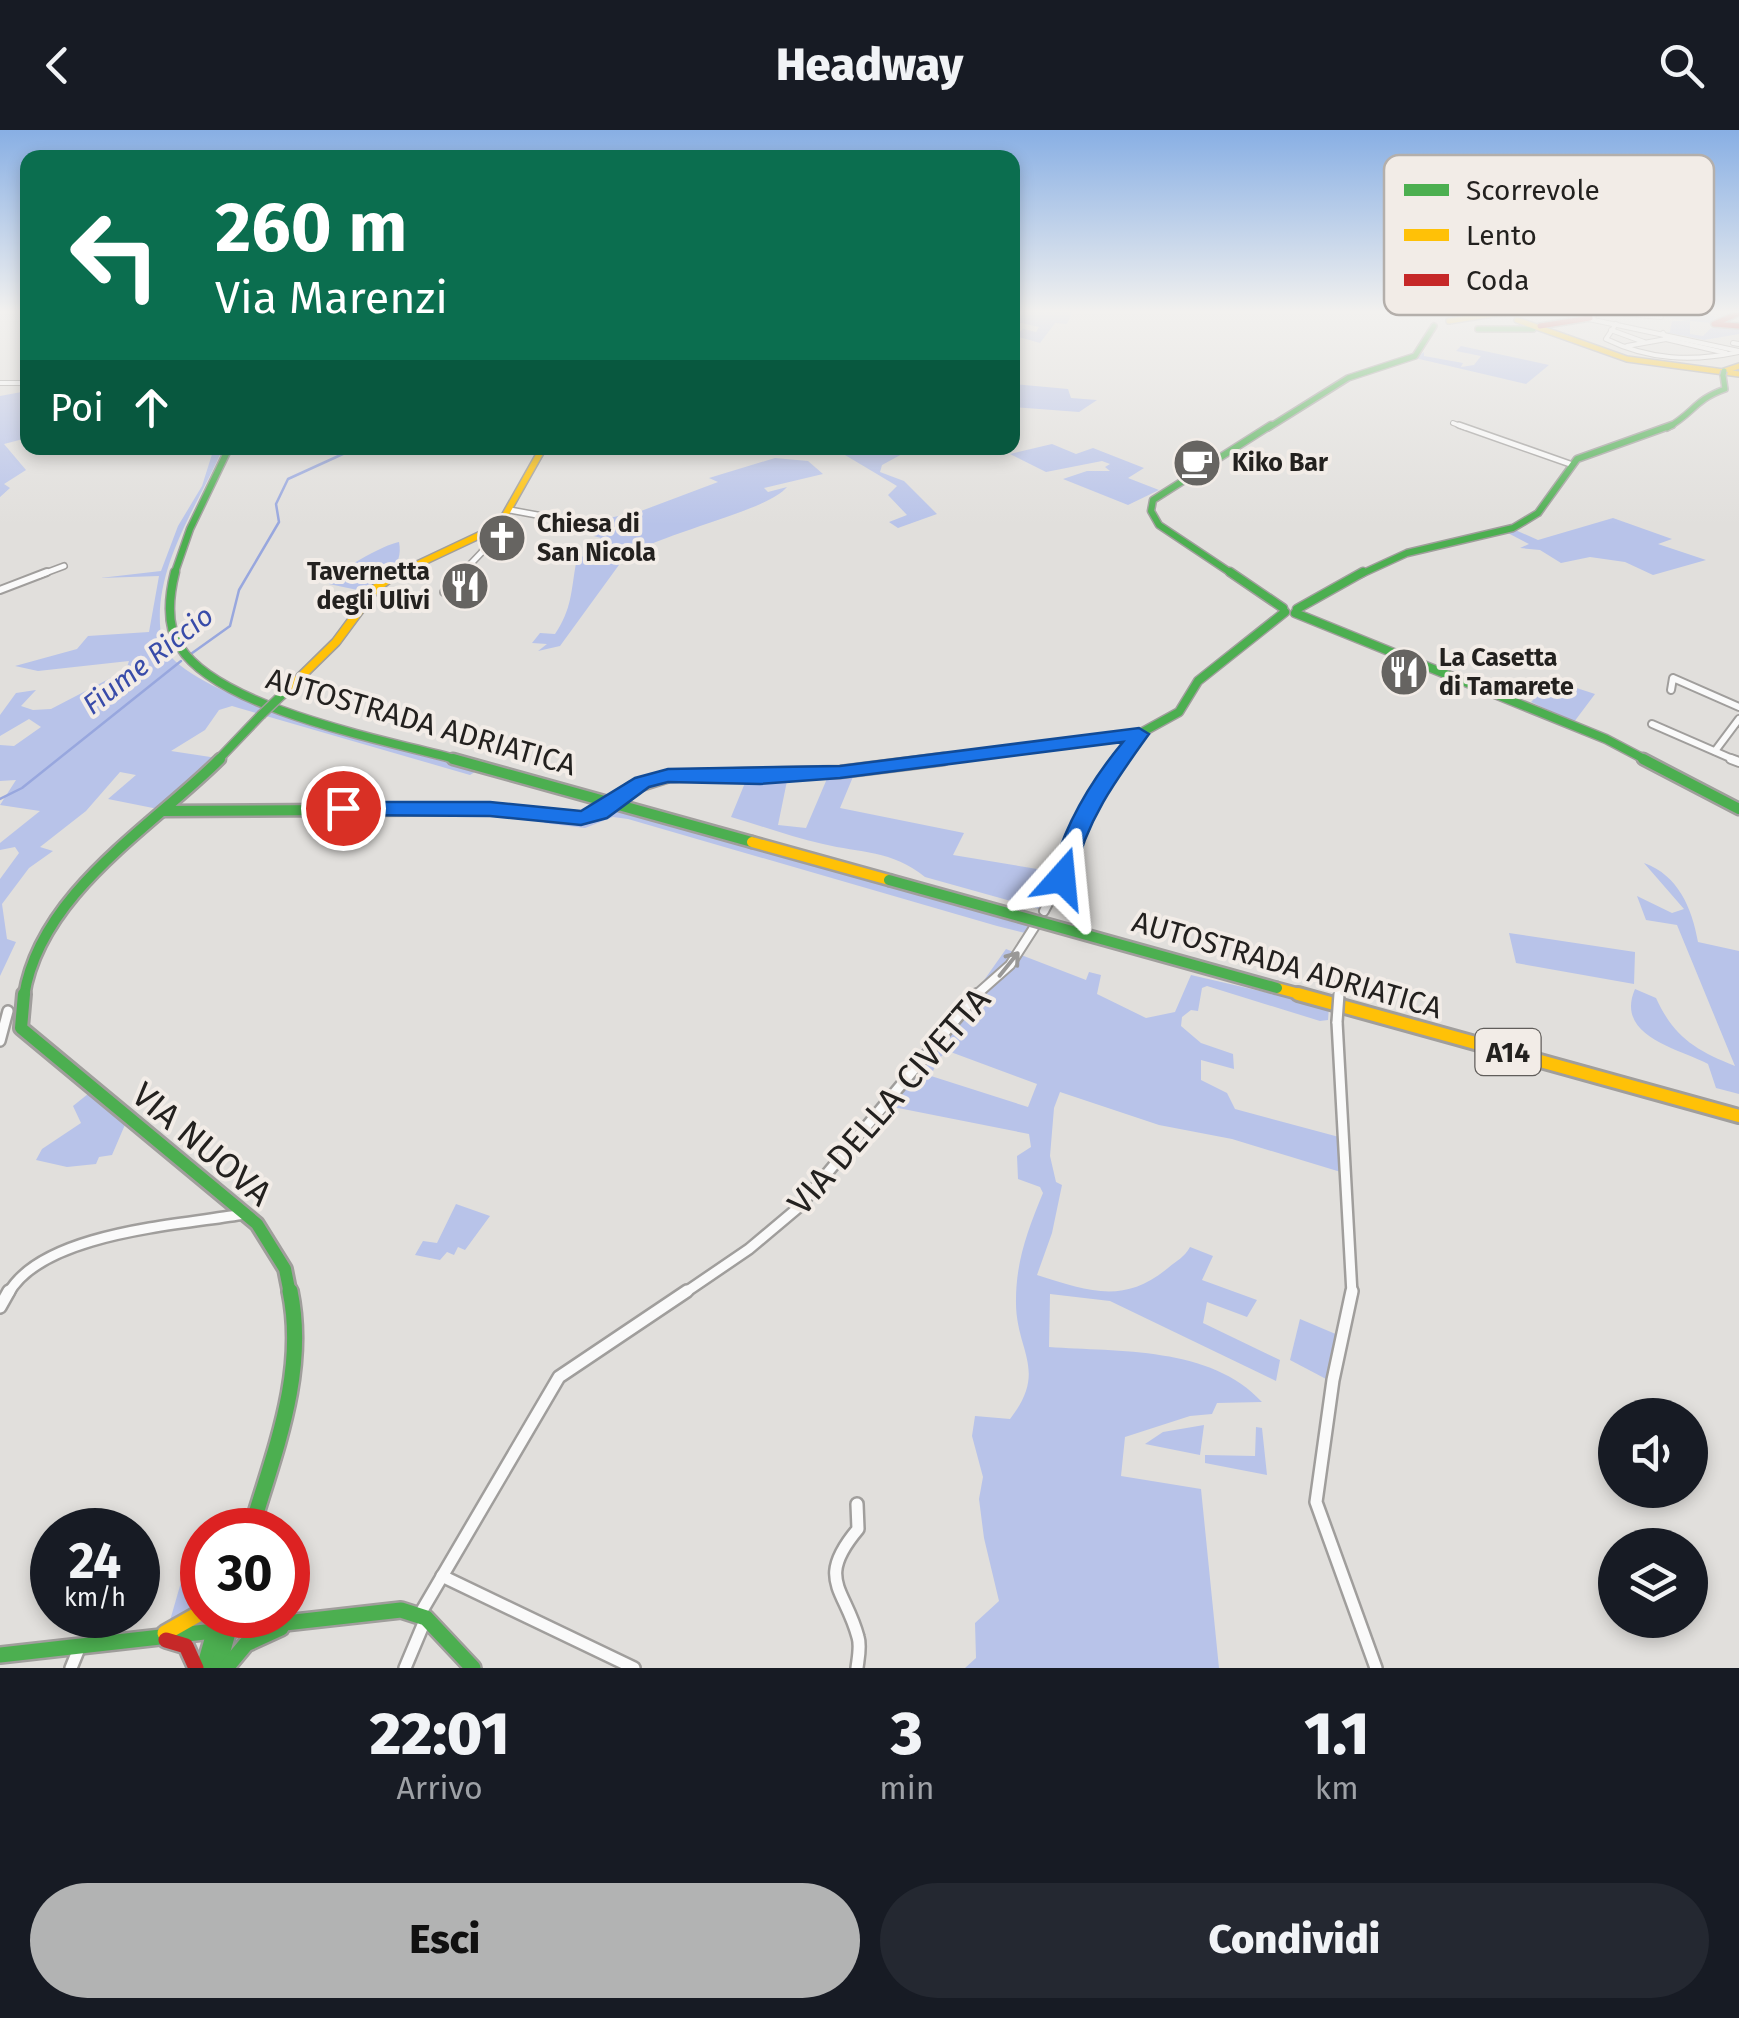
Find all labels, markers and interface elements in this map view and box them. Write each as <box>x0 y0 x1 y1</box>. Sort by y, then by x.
icon: back <box>30 38 85 93</box>
text: Headway <box>776 38 963 92</box>
icon: search <box>1654 38 1709 93</box>
legend <box>1384 155 1714 315</box>
text: Scorrevole <box>1466 174 1600 207</box>
text: 260 m <box>215 186 407 270</box>
icon: left <box>50 190 180 320</box>
text: Lento <box>1466 219 1537 252</box>
text: Coda <box>1466 264 1529 297</box>
text: Via Marenzi <box>215 271 448 325</box>
icon: ahead <box>124 380 179 435</box>
text: Poi <box>50 385 104 431</box>
cafe icon: Kiko Bar <box>1171 437 1223 489</box>
place label: Kiko Bar <box>1232 448 1329 478</box>
place label: Chiesa di San Nicola <box>537 509 656 568</box>
church icon: Chiesa di San Nicola <box>476 512 528 564</box>
place label: Tavernetta degli Ulivi <box>307 557 430 616</box>
restaurant icon: Tavernetta degli Ulivi <box>439 560 491 612</box>
water label: Fiume Riccio <box>76 599 220 721</box>
place label: La Casetta di Tamarete <box>1439 643 1574 702</box>
restaurant icon: La Casetta di Tamarete <box>1378 646 1430 698</box>
street label: AUTOSTRADA ADRIATICA <box>262 661 581 784</box>
pin <box>301 766 386 851</box>
icon: arrive <box>316 781 371 836</box>
position arrow <box>1010 826 1114 930</box>
street label: AUTOSTRADA ADRIATICA <box>1128 904 1447 1027</box>
one-way arrow <box>998 951 1020 977</box>
street label: VIA DELLA CIVETTA <box>779 979 999 1223</box>
road number: A14 <box>1476 1029 1540 1075</box>
street label: VIA NUOVA <box>124 1074 280 1214</box>
map controls <box>1598 1398 1708 1638</box>
button: sound <box>1598 1398 1708 1508</box>
speed limit sign: 30 <box>180 1508 310 1638</box>
button: layers <box>1598 1528 1708 1638</box>
text: 24 <box>69 1531 121 1591</box>
text: km/h <box>64 1583 126 1613</box>
text: 22:01 <box>370 1698 510 1770</box>
text: 3 <box>891 1698 923 1770</box>
text: 1.1 <box>1304 1698 1369 1770</box>
text: Arrivo <box>396 1769 483 1807</box>
text: min <box>879 1769 934 1807</box>
text: km <box>1315 1769 1359 1807</box>
button: Esci <box>30 1883 860 1998</box>
button: Condividi <box>880 1883 1709 1998</box>

